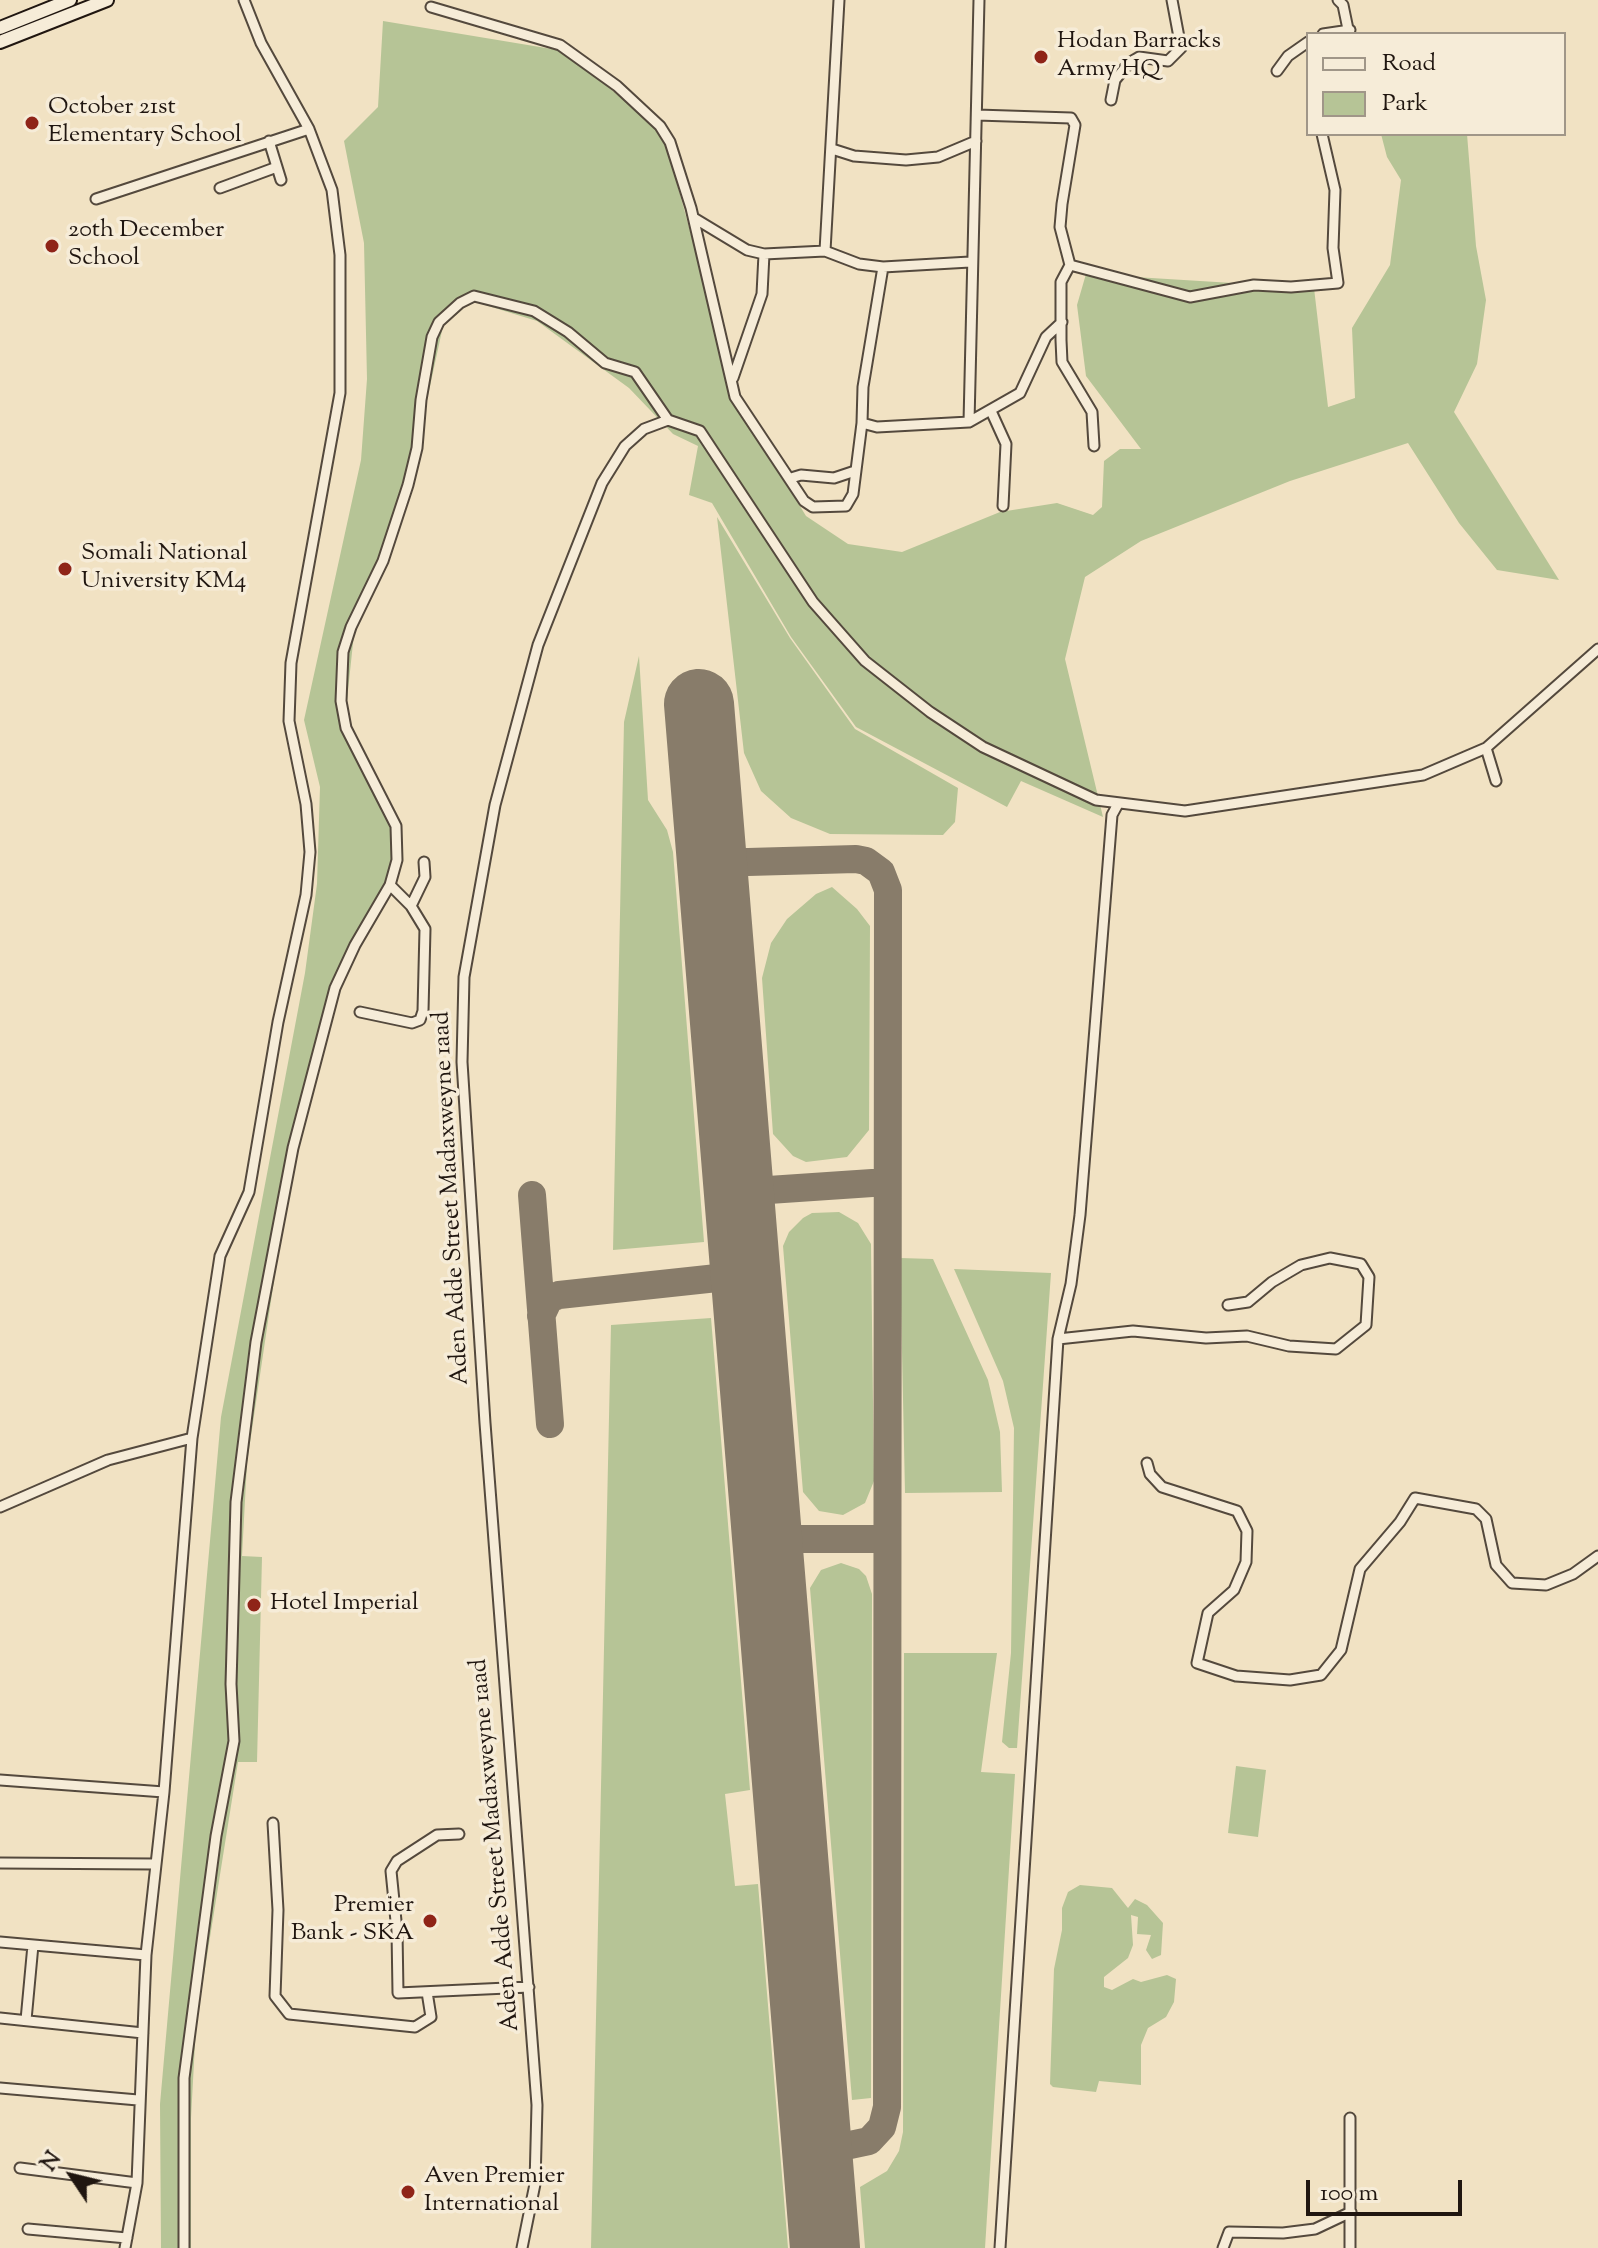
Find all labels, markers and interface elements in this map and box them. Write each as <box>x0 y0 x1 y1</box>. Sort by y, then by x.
place label: Hodan Barracks Army HQ <box>1057 29 1221 85</box>
legend <box>1306 32 1566 136</box>
text: Road <box>1382 47 1436 81</box>
marker: Hodan Barracks Army HQ <box>1032 48 1050 66</box>
text: Park <box>1382 87 1428 121</box>
place label: October 21st Elementary School <box>48 95 242 151</box>
marker: October 21st Elementary School <box>23 114 41 132</box>
place label: 20th December School <box>68 218 224 274</box>
marker: 20th December School <box>43 237 61 255</box>
place label: Somali National University KM4 <box>81 541 248 597</box>
marker: Somali National University KM4 <box>56 560 74 578</box>
street label: Aden Adde Street Madaxweyne 1aad <box>429 1010 477 1386</box>
place label: Hotel Imperial <box>270 1591 419 1619</box>
marker: Hotel Imperial <box>245 1596 263 1614</box>
street label: Aden Adde Street Madaxweyne 1aad <box>466 1657 528 2033</box>
place label: Premier Bank - SKA <box>291 1893 414 1949</box>
marker: Premier Bank - SKA <box>421 1912 439 1930</box>
north arrow <box>32 2136 112 2216</box>
text: N <box>34 2146 70 2179</box>
place label: Aven Premier International <box>424 2164 565 2220</box>
scale bar <box>1310 2164 1466 2214</box>
text: 100 m <box>1320 2177 1378 2211</box>
marker: Aven Premier International <box>399 2183 417 2201</box>

